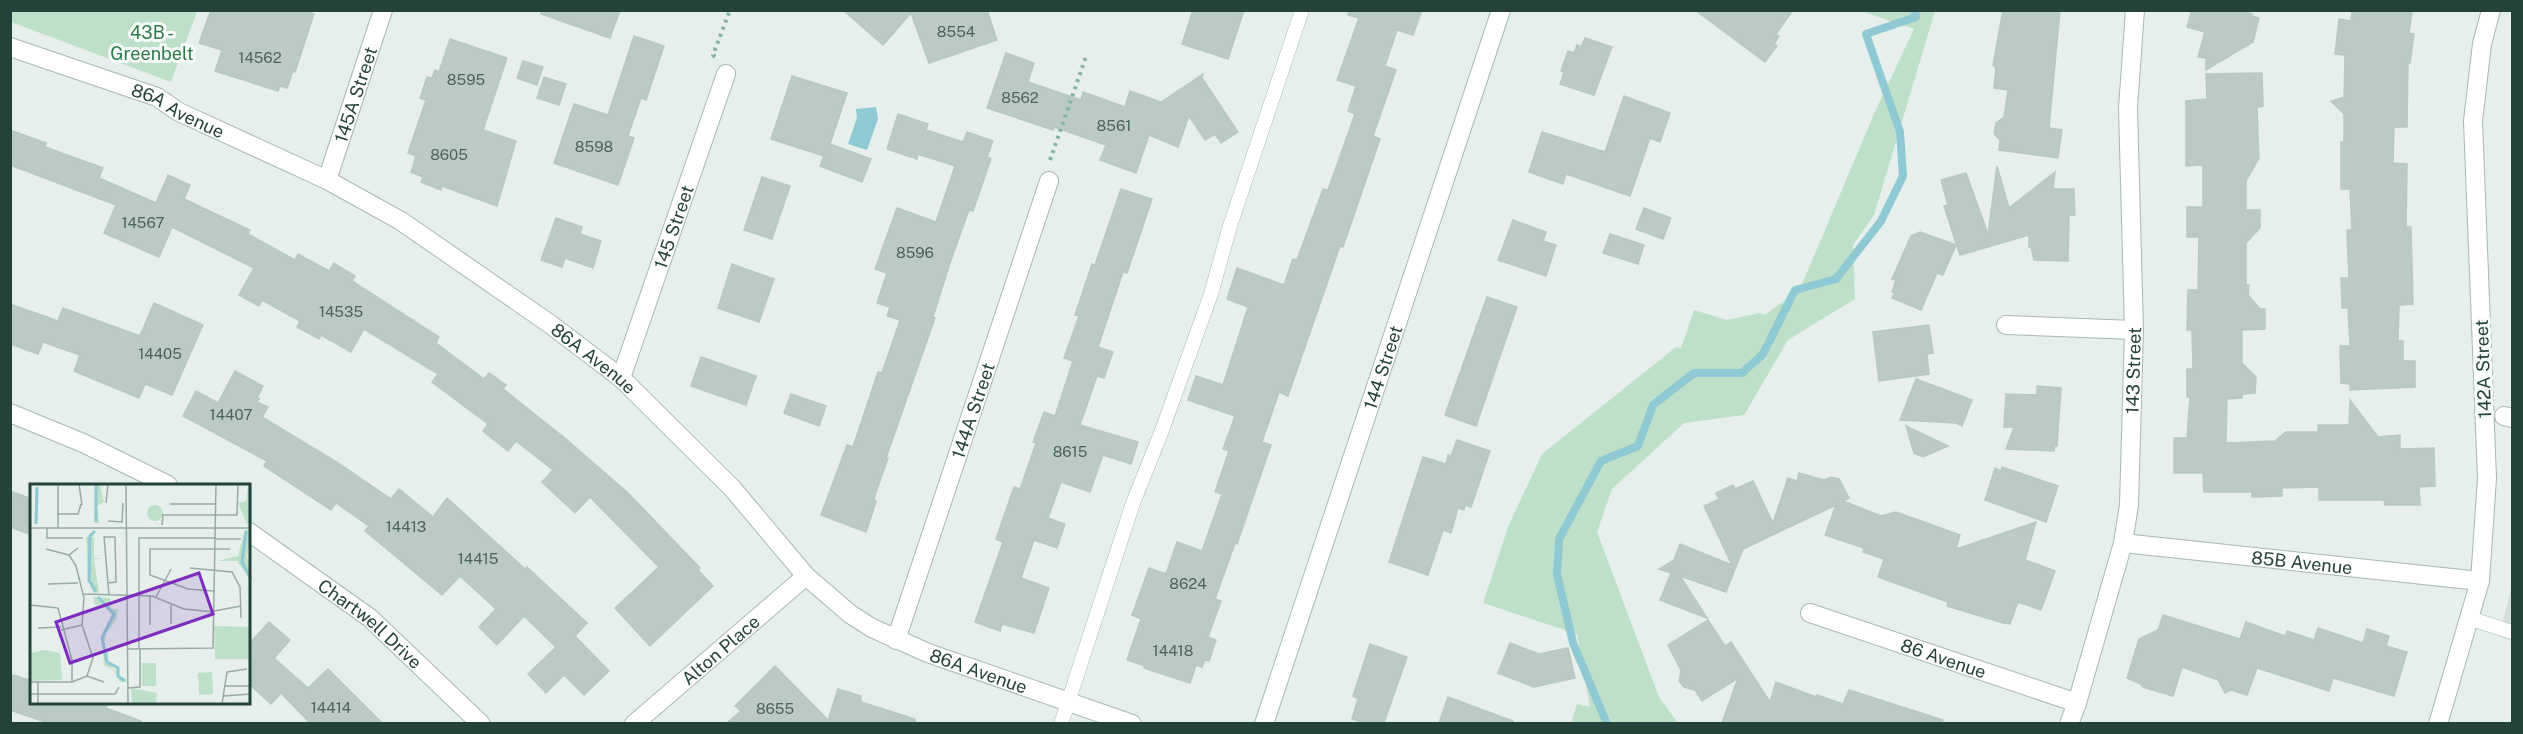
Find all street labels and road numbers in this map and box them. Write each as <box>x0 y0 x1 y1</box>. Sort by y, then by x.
street label: 145A Street <box>330 44 381 145</box>
street label: 86A Avenue <box>129 79 228 142</box>
street label: 145 Street <box>649 182 697 271</box>
street label: 86A Avenue <box>547 318 641 398</box>
street label: 142A Street <box>2471 319 2495 419</box>
street label: 144 Street <box>1359 323 1406 412</box>
street label: 143 Street <box>2121 327 2145 414</box>
street label: 144A Street <box>947 360 998 461</box>
street label: 85B Avenue <box>2250 546 2354 578</box>
street label: Chartwell Drive <box>314 574 426 673</box>
street label: Alton Place <box>677 610 764 689</box>
street label: 86 Avenue <box>1898 634 1989 682</box>
street label: 86A Avenue <box>927 644 1030 697</box>

